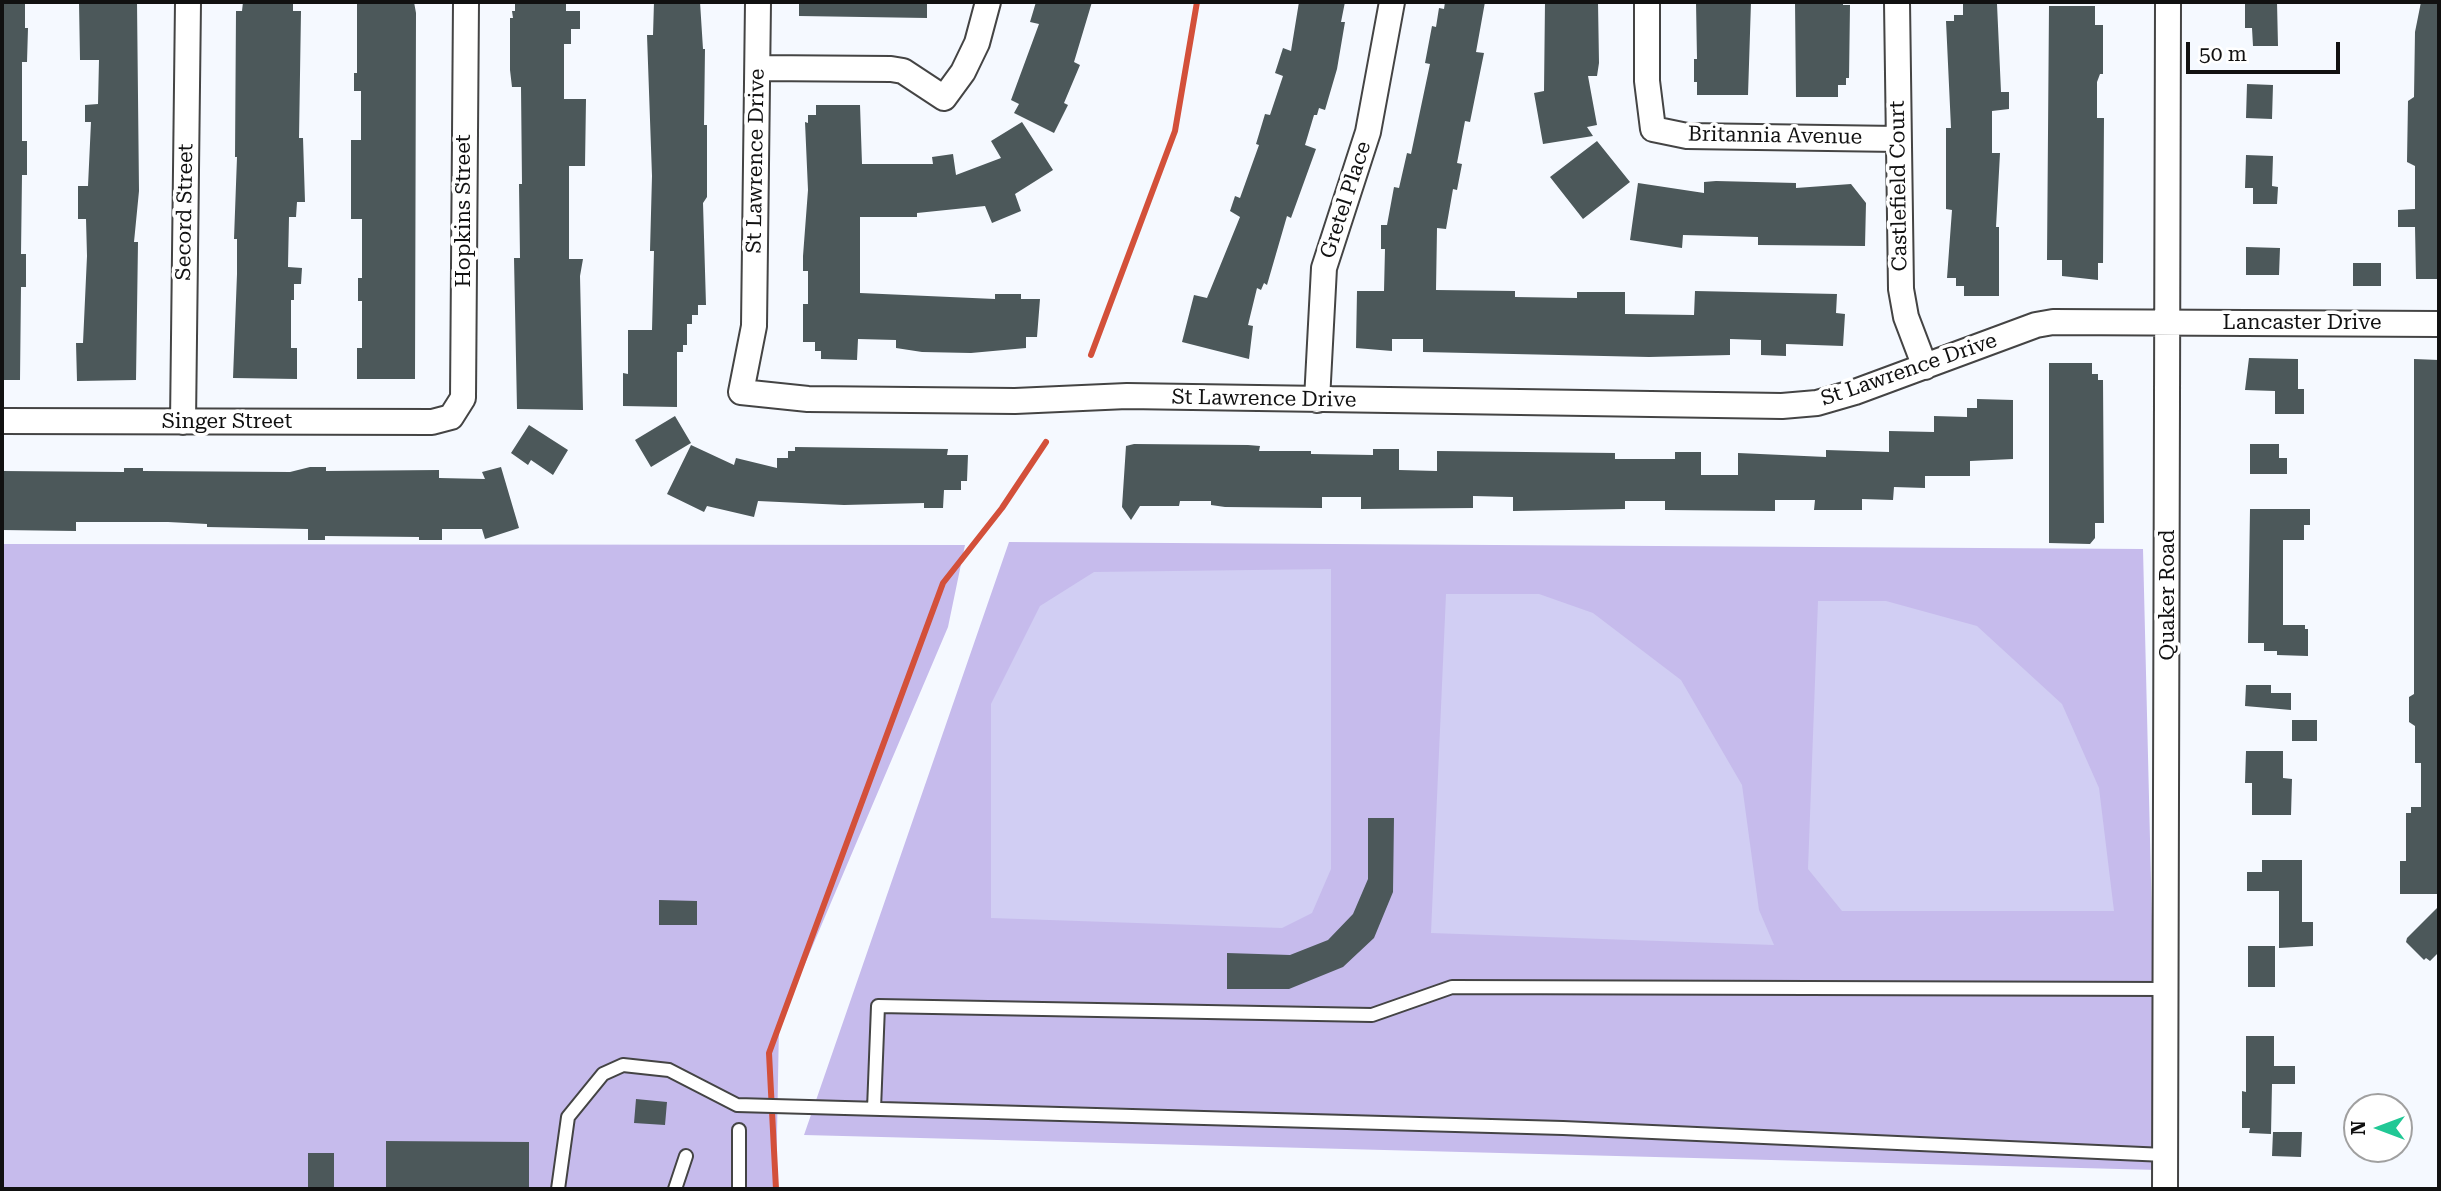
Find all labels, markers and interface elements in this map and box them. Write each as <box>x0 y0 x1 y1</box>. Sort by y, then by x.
scale bar <box>2189 28 2343 72</box>
text: 50 m <box>2199 42 2247 66</box>
street label: St Lawrence Drive <box>742 69 770 253</box>
street label: Castlefield Court <box>1885 100 1913 272</box>
street label: Britannia Avenue <box>1688 122 1862 150</box>
street label: Hopkins Street <box>451 135 477 287</box>
street label: Gretel Place <box>1315 138 1377 262</box>
street label: Secord Street <box>171 143 199 281</box>
street label: Lancaster Drive <box>2222 310 2382 336</box>
street label: St Lawrence Drive <box>1818 328 2000 412</box>
street label: St Lawrence Drive <box>1172 385 1356 413</box>
street label: Singer Street <box>162 409 292 435</box>
street label: Quaker Road <box>2155 530 2181 660</box>
north arrow <box>2343 1093 2413 1163</box>
text: N <box>2347 1121 2370 1135</box>

